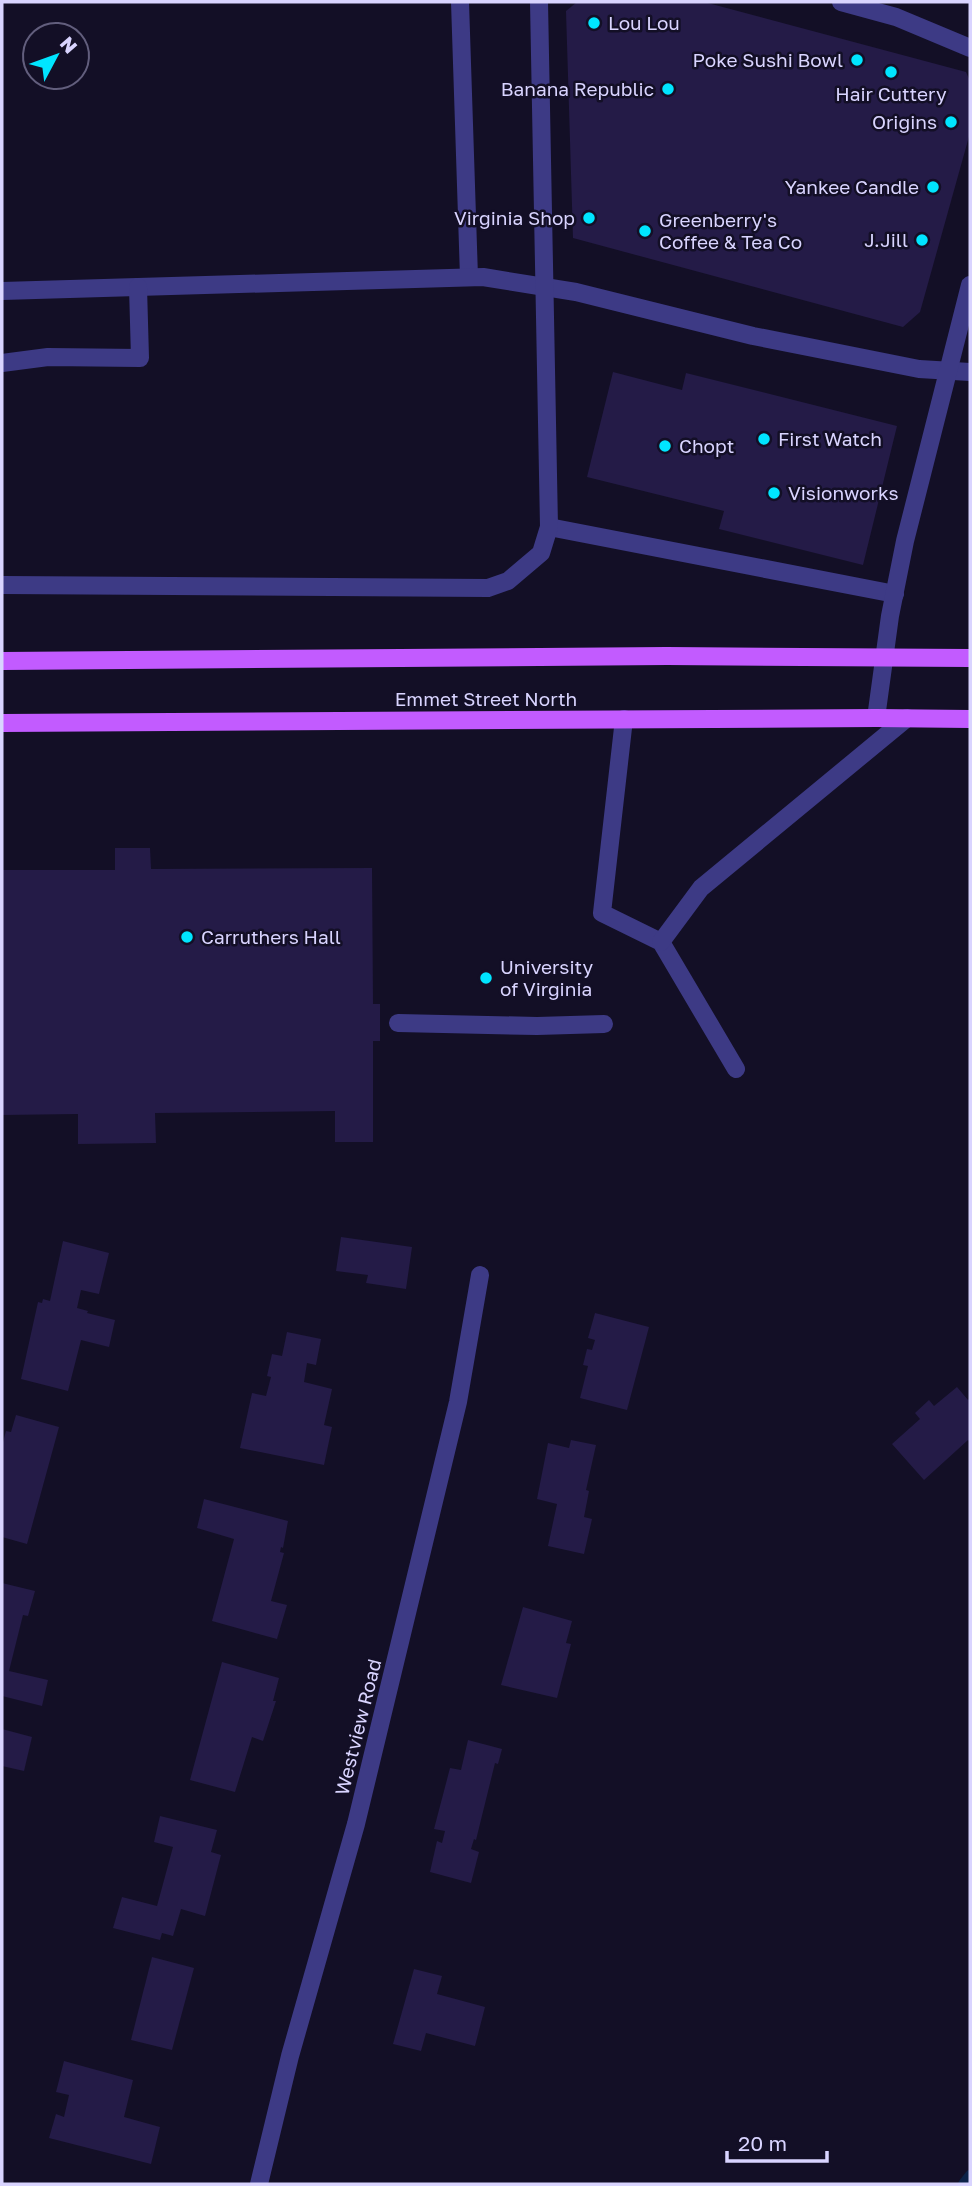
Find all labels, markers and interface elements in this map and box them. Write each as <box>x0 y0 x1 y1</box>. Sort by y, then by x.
place label: Lou Lou <box>608 11 680 34</box>
marker: Lou Lou <box>586 15 602 31</box>
north arrow <box>21 21 91 91</box>
text: N <box>56 32 83 58</box>
place label: Poke Sushi Bowl <box>693 48 843 71</box>
marker: Poke Sushi Bowl <box>849 52 865 68</box>
marker: Hair Cuttery <box>883 64 899 80</box>
place label: Banana Republic <box>501 77 654 100</box>
marker: Banana Republic <box>660 81 676 97</box>
place label: Hair Cuttery <box>835 82 947 105</box>
place label: Origins <box>872 110 937 133</box>
marker: Origins <box>943 114 959 130</box>
place label: Yankee Candle <box>785 175 919 198</box>
marker: Yankee Candle <box>925 179 941 195</box>
place label: Virginia Shop <box>454 206 575 229</box>
place label: Greenberry's Coffee & Tea Co <box>659 208 802 253</box>
marker: Virginia Shop <box>581 210 597 226</box>
marker: Greenberry's Coffee & Tea Co <box>637 223 653 239</box>
place label: J.Jill <box>864 228 908 251</box>
marker: J.Jill <box>914 232 930 248</box>
place label: First Watch <box>778 427 882 450</box>
marker: First Watch <box>756 431 772 447</box>
place label: Chopt <box>679 434 734 457</box>
marker: Chopt <box>657 438 673 454</box>
place label: Visionworks <box>788 481 899 504</box>
marker: Visionworks <box>766 485 782 501</box>
street label: Emmet Street North <box>395 687 577 710</box>
place label: Carruthers Hall <box>201 925 341 948</box>
marker: Carruthers Hall <box>179 929 195 945</box>
place label: University of Virginia <box>500 955 593 1000</box>
marker: University of Virginia <box>478 970 494 986</box>
street label: Westview Road <box>329 1656 386 1797</box>
scale bar <box>727 2120 827 2164</box>
text: 20 m <box>738 2130 787 2156</box>

